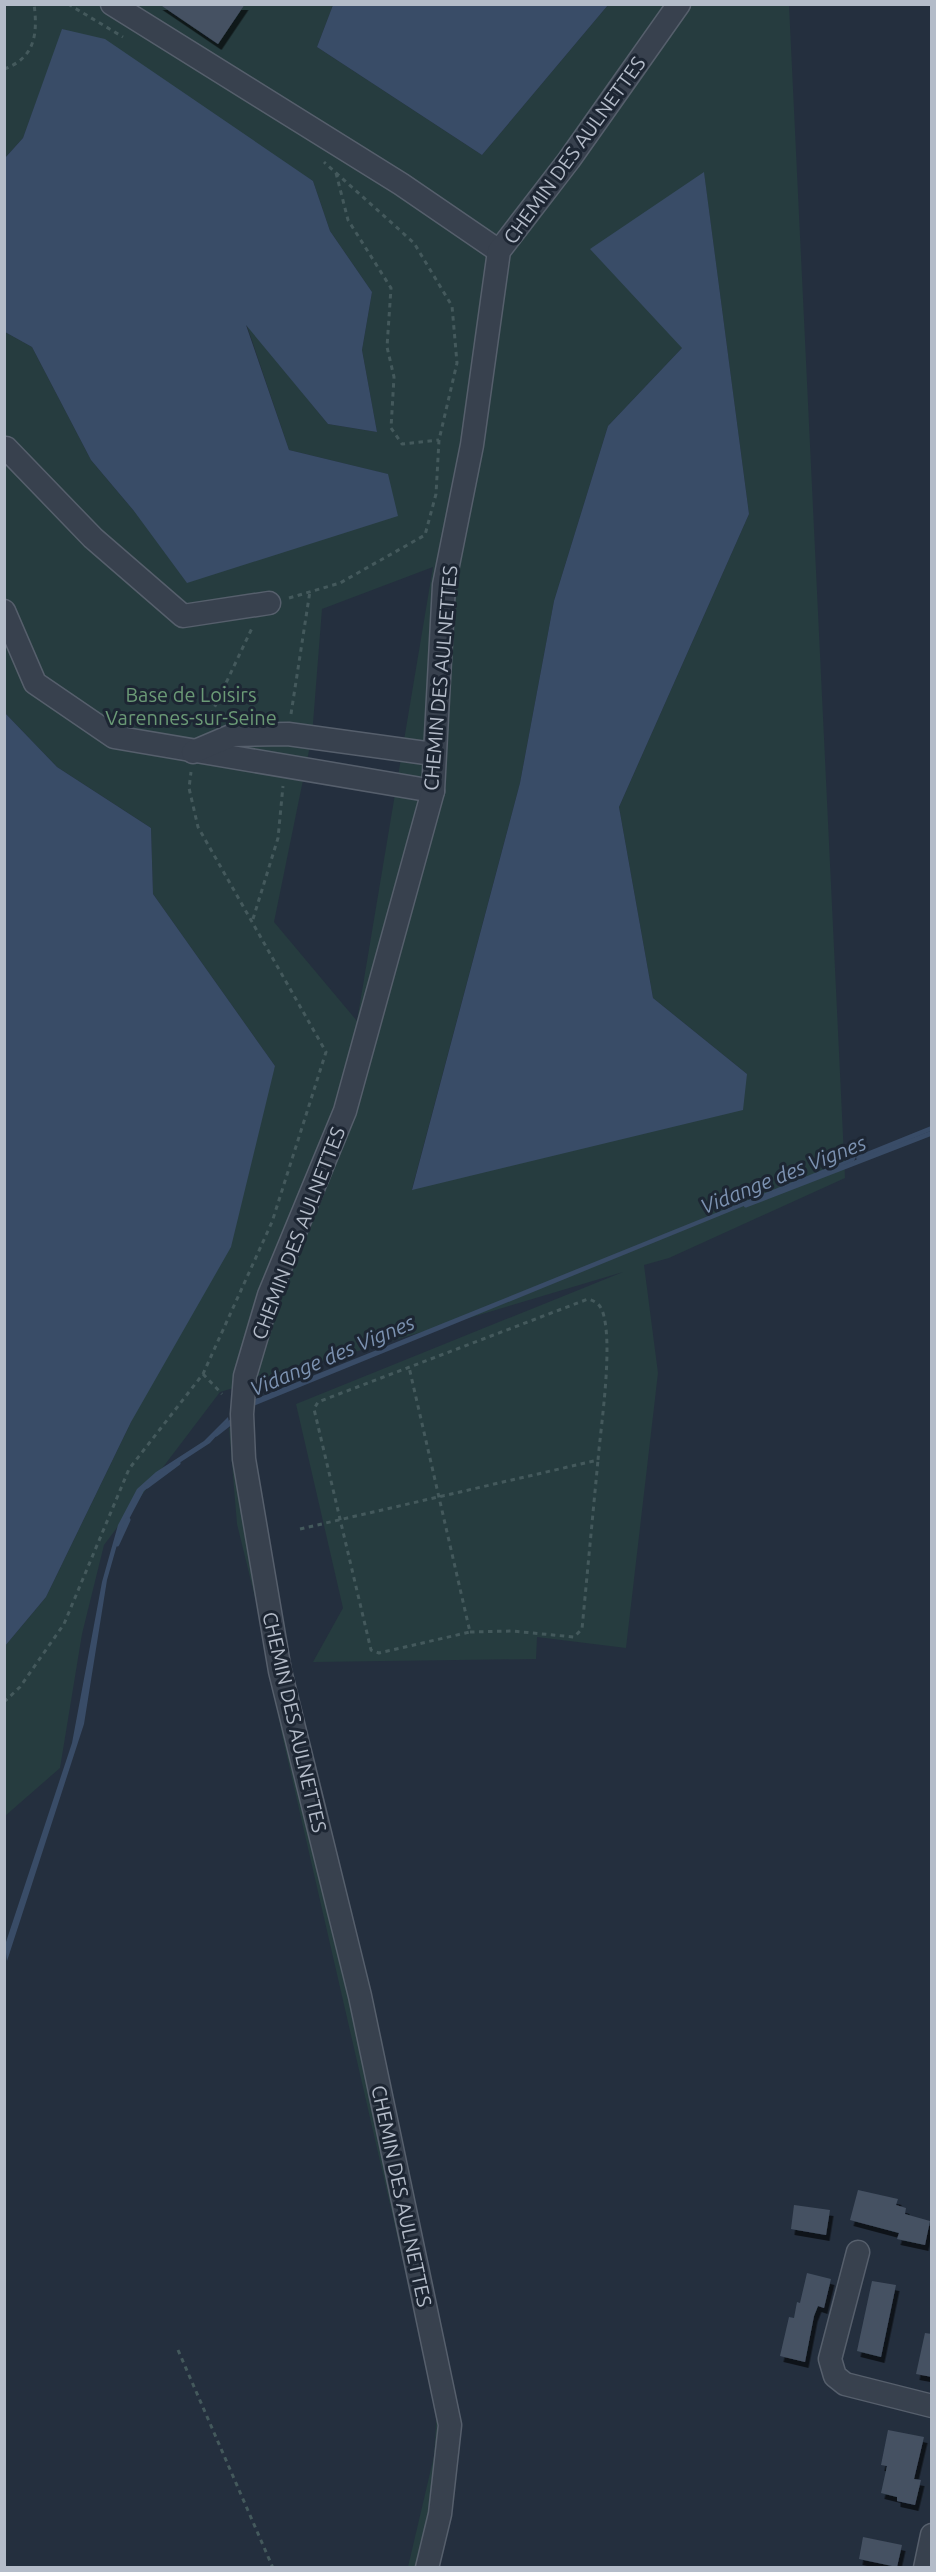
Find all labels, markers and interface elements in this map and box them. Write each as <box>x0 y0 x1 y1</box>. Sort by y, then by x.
street label: CHEMIN DES AULNETTES <box>498 52 650 248</box>
street label: CHEMIN DES AULNETTES <box>419 564 461 792</box>
park label: Base de Loisirs Varennes-sur-Seine <box>105 683 277 729</box>
street label: CHEMIN DES AULNETTES <box>247 1123 349 1343</box>
water label: Vidange des Vignes <box>697 1130 869 1218</box>
water label: Vidange des Vignes <box>246 1309 418 1401</box>
street label: CHEMIN DES AULNETTES <box>258 1609 332 1835</box>
street label: CHEMIN DES AULNETTES <box>367 2083 437 2309</box>

